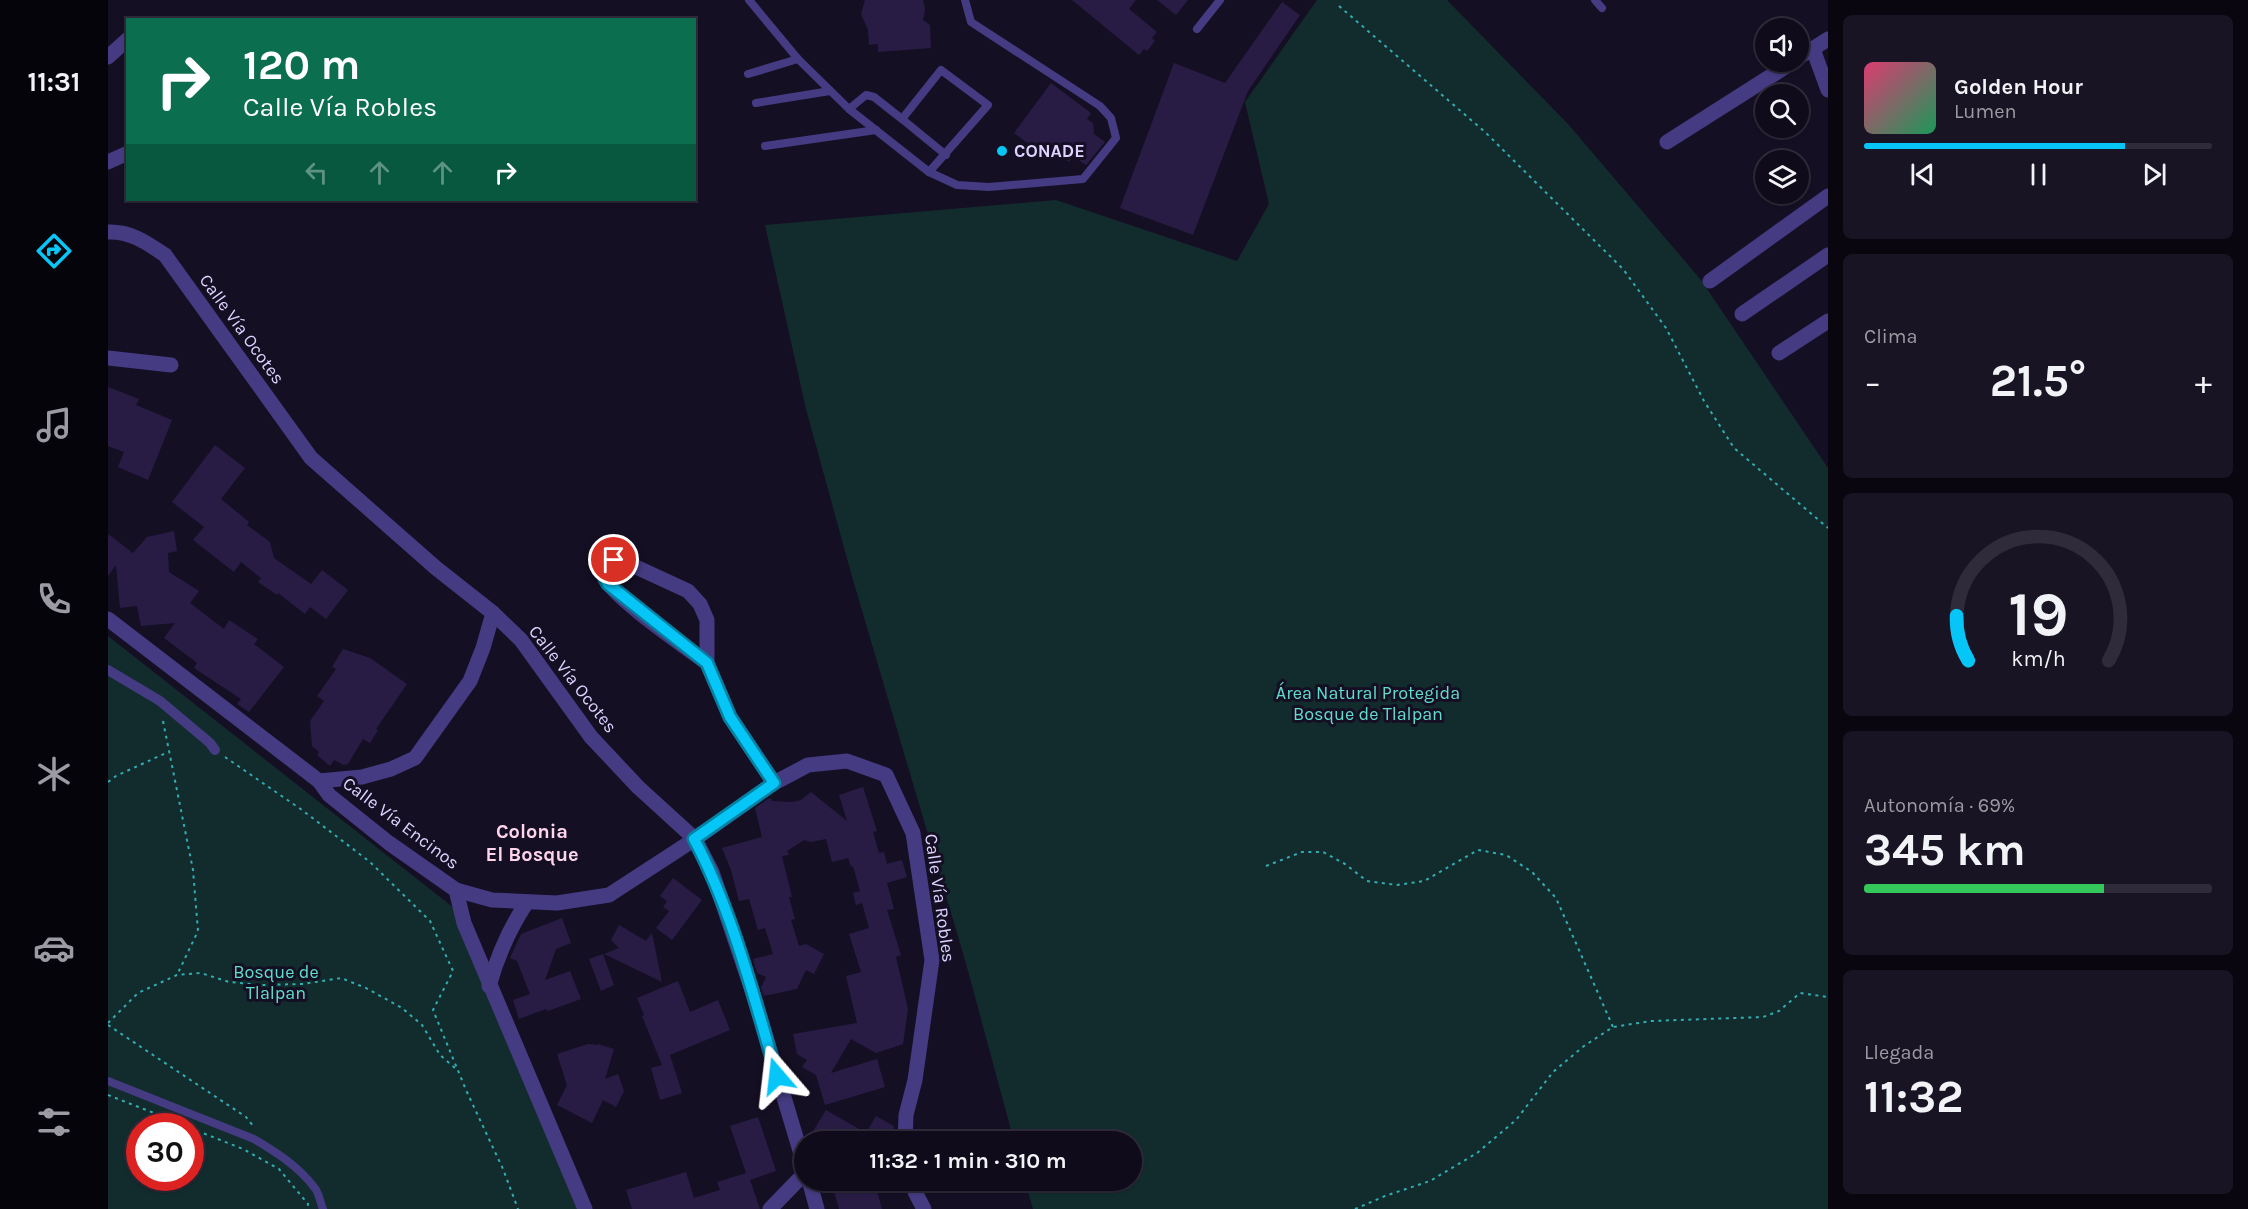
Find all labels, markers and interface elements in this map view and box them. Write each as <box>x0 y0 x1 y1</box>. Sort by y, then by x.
map controls <box>1755 18 1809 204</box>
button: sound <box>1755 18 1809 72</box>
text: 120 m <box>243 40 360 90</box>
icon: right <box>144 42 222 120</box>
text: 11:31 <box>28 66 80 98</box>
text: Golden Hour <box>1954 74 2083 100</box>
button: search <box>1755 84 1809 138</box>
text: Calle Vía Robles <box>243 91 437 123</box>
text: Lumen <box>1954 100 2017 123</box>
place label: CONADE <box>1014 140 1085 162</box>
marker: CONADE <box>995 144 1009 158</box>
button: layers <box>1755 150 1809 204</box>
icon: left <box>300 156 333 189</box>
icon: ahead <box>363 156 396 189</box>
icon: ahead <box>426 156 459 189</box>
icon: right <box>489 156 522 189</box>
icon: previous <box>1906 158 1939 191</box>
icon: pause <box>2022 158 2055 191</box>
icon: next <box>2138 158 2171 191</box>
icon: directions <box>33 230 75 272</box>
street label: Calle Vía Ocotes <box>195 270 289 388</box>
text: Clima <box>1864 325 1918 348</box>
text: 21.5° <box>1990 355 2086 407</box>
text: − <box>1864 363 1881 401</box>
text: + <box>2195 363 2212 401</box>
icon: music <box>33 404 75 446</box>
pin <box>588 534 639 585</box>
icon: arrive <box>597 543 630 576</box>
icon: phone <box>33 578 75 620</box>
text: 19 <box>2008 579 2068 652</box>
street label: Calle Vía Ocotes <box>524 621 622 737</box>
text: km/h <box>2011 647 2065 672</box>
park label: Área Natural Protegida Bosque de Tlalpan <box>1276 681 1460 725</box>
icon: climate <box>33 753 75 795</box>
street label: Calle Vía Encinos <box>338 772 464 874</box>
text: Autonomía · 69% <box>1864 794 2015 817</box>
district label: Colonia El Bosque <box>485 820 579 866</box>
text: 345 km <box>1864 824 2026 876</box>
street label: Calle Vía Robles <box>920 832 960 964</box>
icon: car <box>33 927 75 969</box>
park label: Bosque de Tlalpan <box>233 961 319 1004</box>
text: Llegada <box>1864 1041 1934 1064</box>
position arrow <box>745 1044 809 1108</box>
text: 11:32 <box>1864 1071 1963 1123</box>
icon: filters <box>33 1101 75 1143</box>
speed limit sign: 30 <box>126 1113 204 1191</box>
text: 11:32 · 1 min · 310 m <box>869 1148 1067 1174</box>

